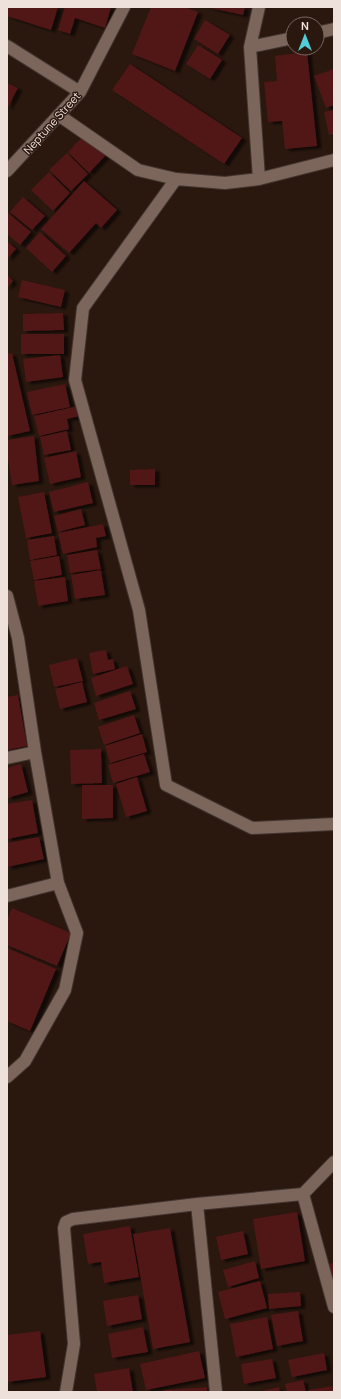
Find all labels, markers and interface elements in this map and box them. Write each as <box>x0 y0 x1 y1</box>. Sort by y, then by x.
north arrow <box>285 16 325 56</box>
text: N <box>301 18 309 33</box>
street label: Neptune Street <box>20 88 84 157</box>

